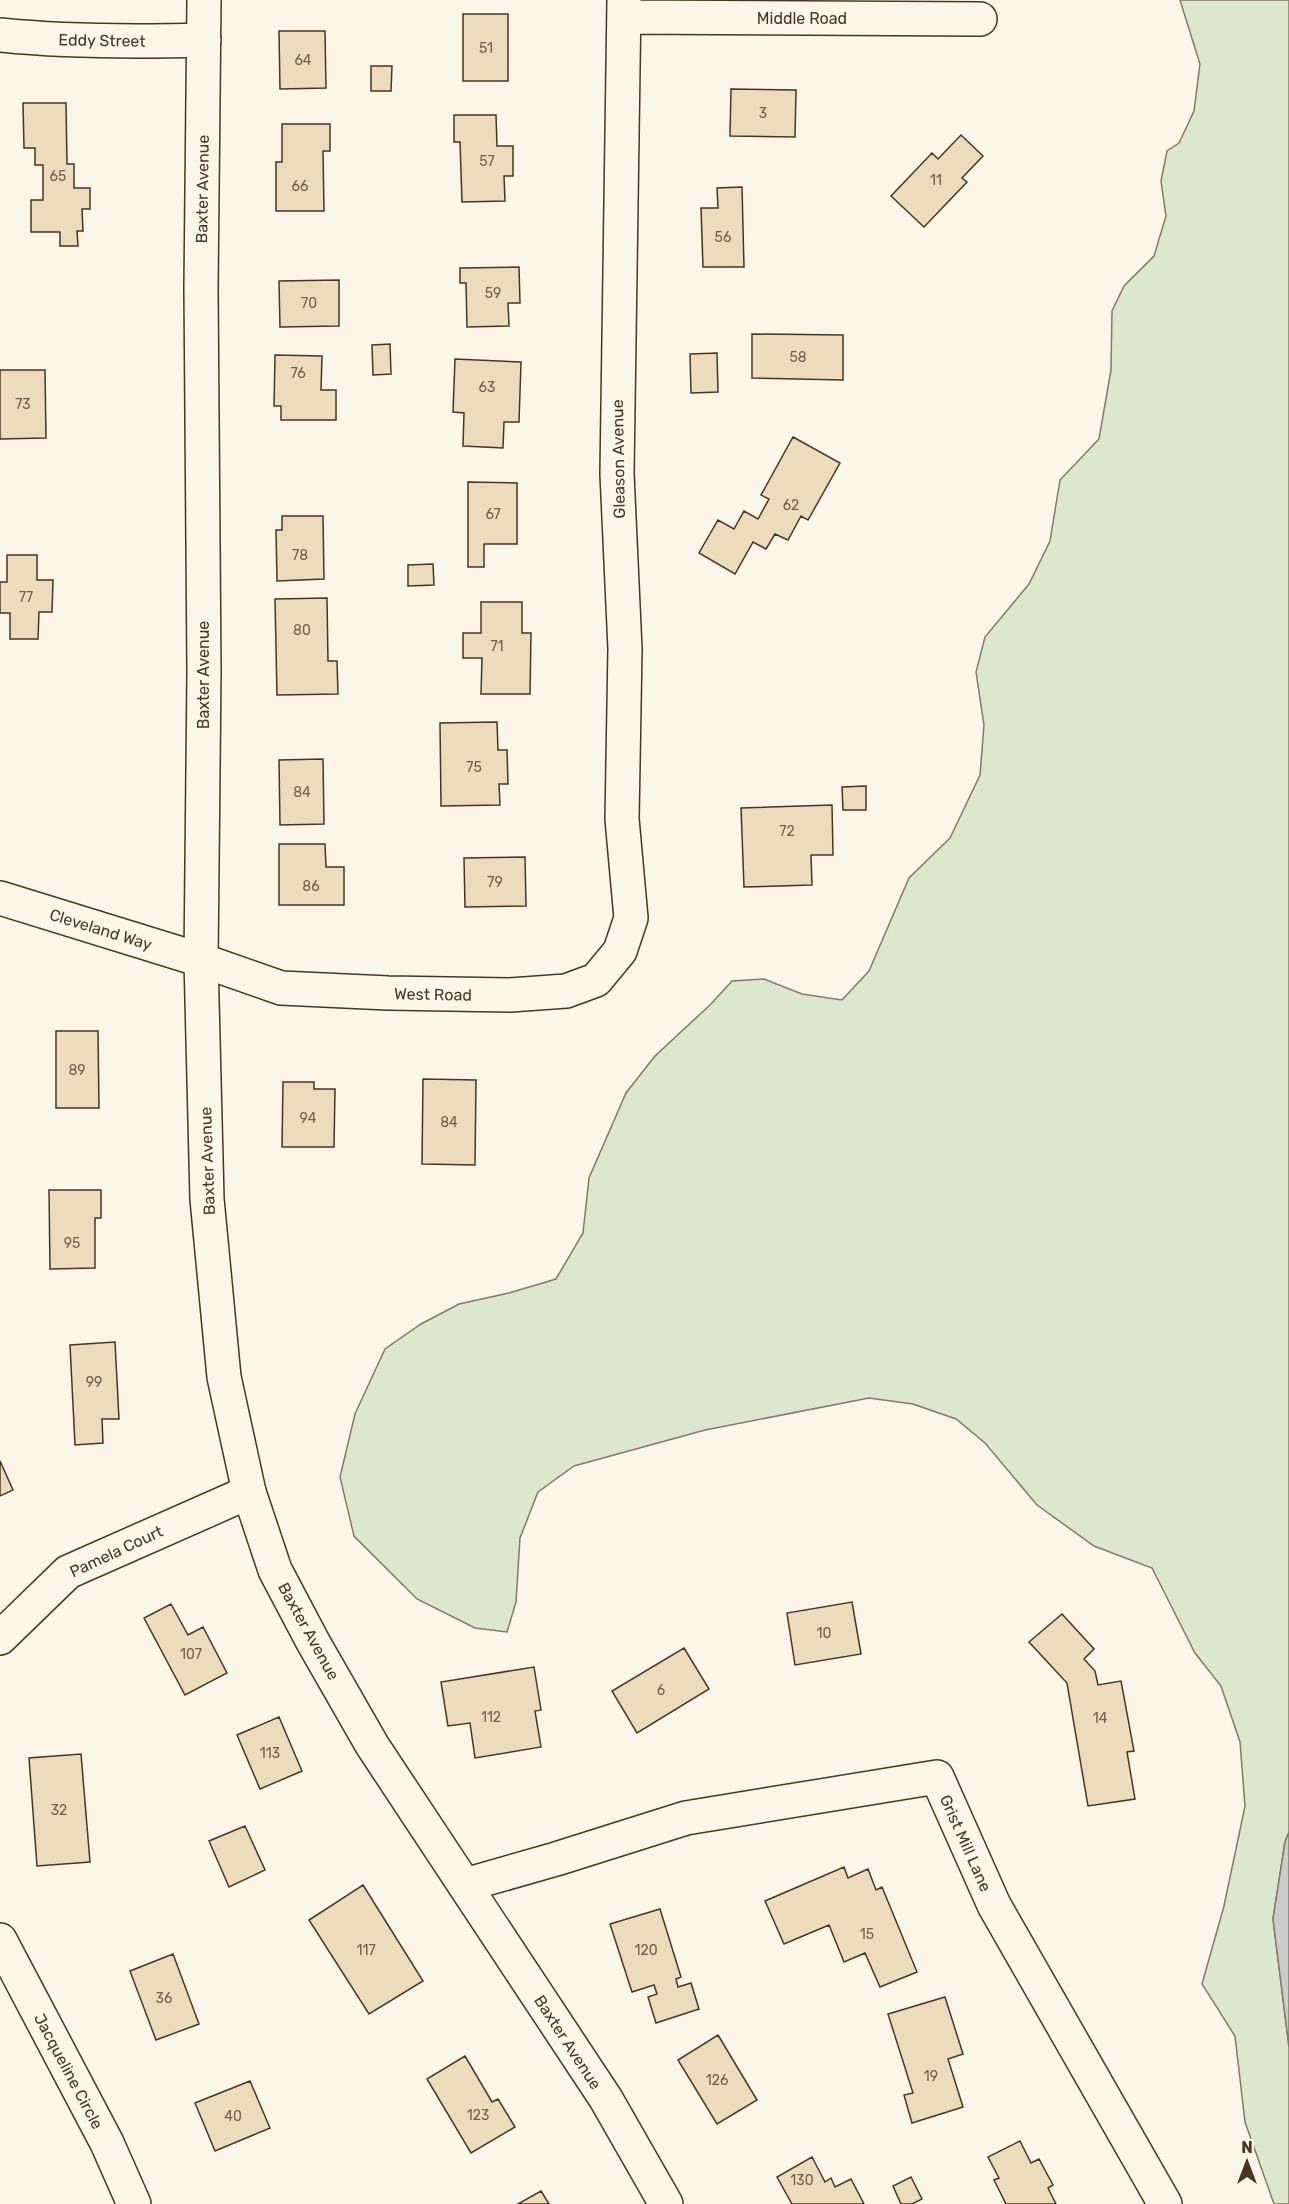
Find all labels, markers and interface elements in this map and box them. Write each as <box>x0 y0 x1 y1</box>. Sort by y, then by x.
street label: Middle Road <box>757 9 847 28</box>
street label: Eddy Street <box>58 30 146 51</box>
house number: 51 <box>479 40 493 57</box>
house number: 64 <box>294 52 312 69</box>
house number: 3 <box>759 105 767 122</box>
street label: Baxter Avenue <box>192 135 213 243</box>
house number: 57 <box>479 153 495 170</box>
house number: 65 <box>50 168 66 185</box>
house number: 11 <box>930 172 942 189</box>
house number: 66 <box>292 178 308 195</box>
house number: 56 <box>715 229 731 246</box>
house number: 59 <box>485 285 501 302</box>
house number: 70 <box>301 295 317 312</box>
house number: 58 <box>789 349 807 366</box>
house number: 76 <box>290 365 306 382</box>
house number: 63 <box>479 379 495 396</box>
house number: 73 <box>15 396 31 413</box>
street label: Gleason Avenue <box>608 399 629 519</box>
house number: 62 <box>783 497 799 514</box>
house number: 67 <box>485 506 501 523</box>
house number: 78 <box>292 547 308 564</box>
house number: 77 <box>19 589 33 606</box>
street label: Baxter Avenue <box>194 621 213 729</box>
house number: 80 <box>293 622 311 639</box>
house number: 71 <box>490 638 504 655</box>
house number: 75 <box>466 759 482 776</box>
house number: 84 <box>293 784 311 801</box>
house number: 72 <box>779 823 795 840</box>
house number: 79 <box>487 874 503 891</box>
house number: 86 <box>302 878 320 895</box>
street label: Cleveland Way <box>47 905 155 954</box>
street label: West Road <box>394 984 472 1005</box>
house number: 89 <box>68 1062 86 1079</box>
street label: Baxter Avenue <box>196 1106 219 1216</box>
house number: 94 <box>300 1110 317 1127</box>
house number: 84 <box>440 1114 458 1131</box>
house number: 95 <box>64 1235 80 1252</box>
house number: 99 <box>86 1374 102 1391</box>
street label: Pamela Court <box>67 1522 166 1581</box>
street label: Baxter Avenue <box>274 1579 343 1683</box>
house number: 10 <box>817 1625 832 1642</box>
house number: 107 <box>180 1646 202 1663</box>
house number: 6 <box>657 1682 665 1699</box>
house number: 112 <box>481 1709 501 1726</box>
house number: 14 <box>1093 1710 1108 1727</box>
house number: 113 <box>260 1745 280 1762</box>
street label: Grist Mill Lane <box>936 1792 995 1895</box>
house number: 32 <box>51 1802 67 1819</box>
house number: 15 <box>860 1926 874 1943</box>
house number: 117 <box>356 1942 376 1959</box>
house number: 120 <box>634 1942 658 1959</box>
house number: 36 <box>156 1990 172 2007</box>
street label: Baxter Avenue <box>530 1992 605 2093</box>
street label: Jacqueline Circle <box>30 2010 107 2132</box>
house number: 19 <box>924 2068 938 2085</box>
house number: 126 <box>706 2072 728 2089</box>
house number: 123 <box>467 2107 489 2124</box>
house number: 40 <box>224 2108 242 2125</box>
north arrow <box>1217 2132 1277 2192</box>
text: N <box>1241 2138 1253 2157</box>
house number: 130 <box>790 2172 814 2189</box>

